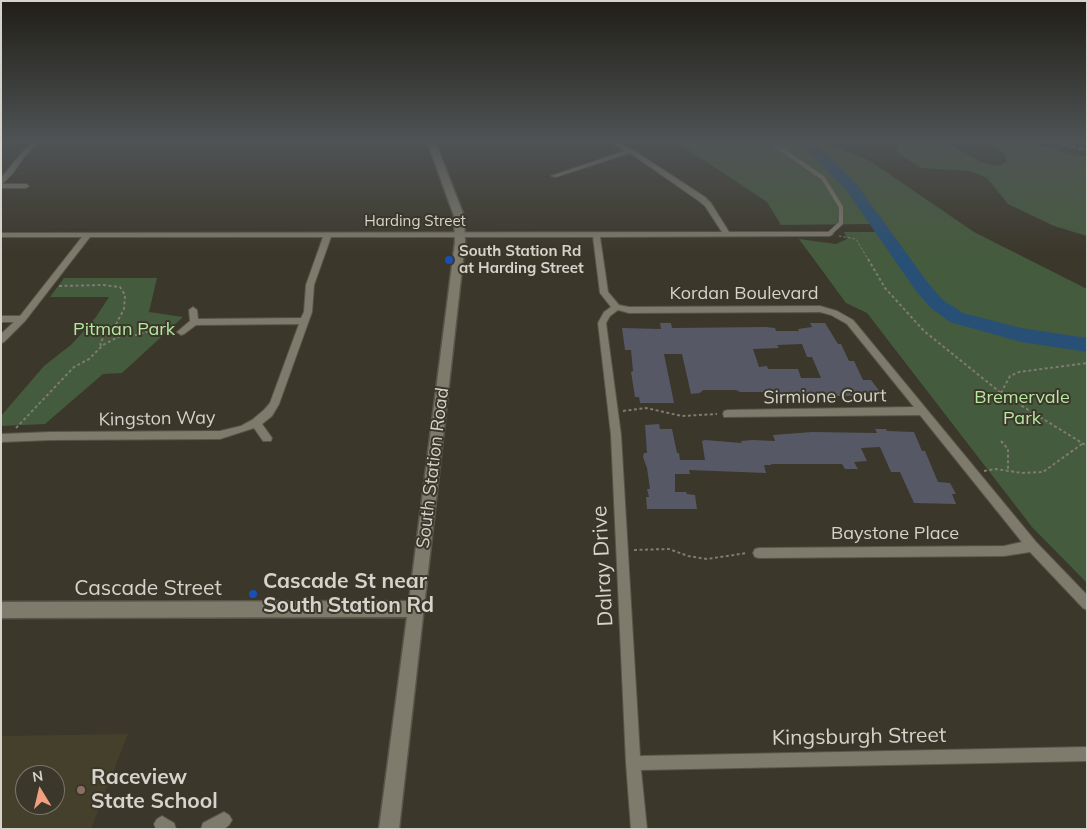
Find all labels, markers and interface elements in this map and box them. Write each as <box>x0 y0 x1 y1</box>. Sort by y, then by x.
street label: Harding Street <box>364 212 466 230</box>
place label: South Station Rd at Harding Street <box>459 242 584 277</box>
marker: South Station Rd at Harding Street <box>443 254 455 266</box>
street label: Kordan Boulevard <box>669 283 819 305</box>
park label: Pitman Park <box>73 319 175 341</box>
street label: Sirmione Court <box>763 385 887 409</box>
street label: South Station Road <box>412 386 454 550</box>
park label: Bremervale Park <box>974 387 1070 429</box>
street label: Kingston Way <box>98 407 216 431</box>
street label: Dalray Drive <box>587 505 619 627</box>
street label: Baystone Place <box>831 523 959 545</box>
place label: Cascade St near South Station Rd <box>263 569 434 619</box>
street label: Cascade Street <box>74 576 222 602</box>
marker: Cascade St near South Station Rd <box>247 588 259 600</box>
street label: Kingsburgh Street <box>772 723 946 751</box>
north arrow <box>15 765 65 815</box>
place label: Raceview State School <box>91 765 218 815</box>
text: N <box>31 766 44 786</box>
marker: Raceview State School <box>75 784 87 796</box>

